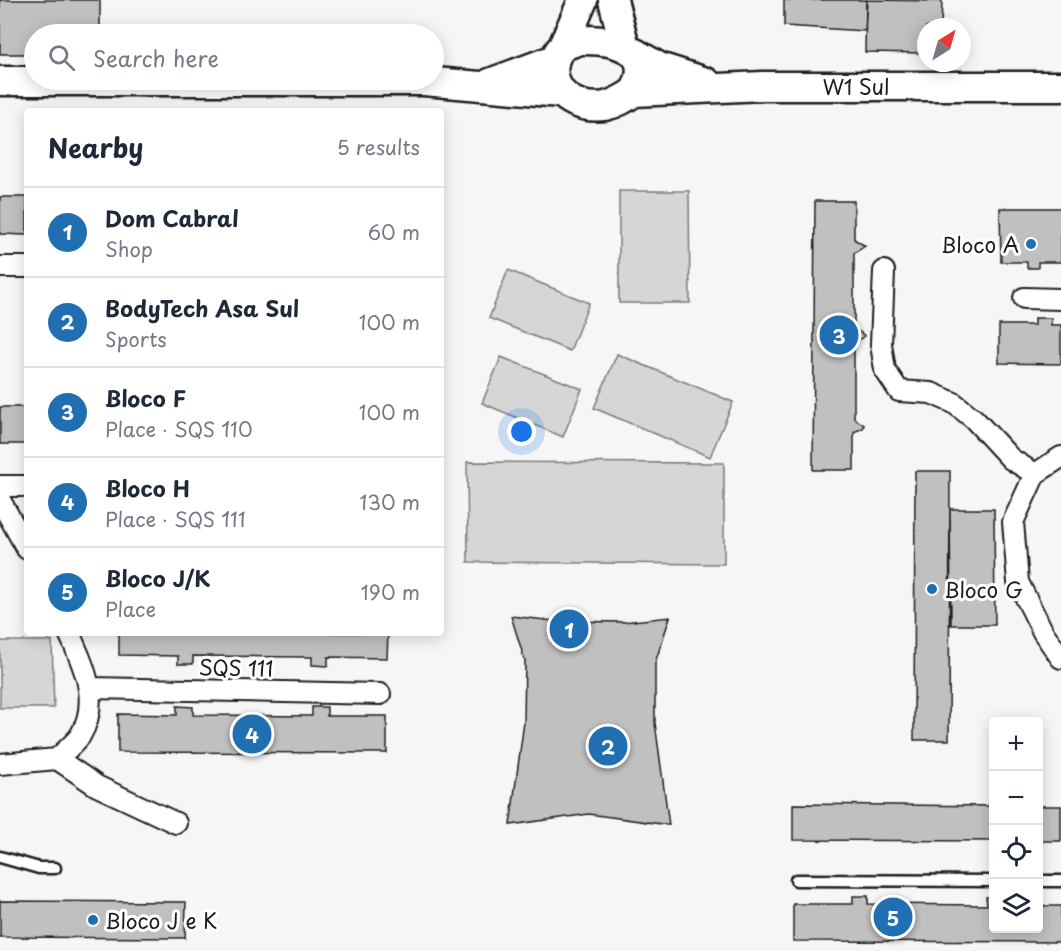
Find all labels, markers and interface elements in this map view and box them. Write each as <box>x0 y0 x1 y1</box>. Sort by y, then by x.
north arrow <box>917 18 971 72</box>
search box <box>24 24 444 90</box>
icon: search <box>45 41 78 74</box>
text: Search here <box>93 41 219 74</box>
street label: W1 Sul <box>823 70 889 102</box>
text: Nearby <box>48 128 143 167</box>
text: 5 results <box>337 132 420 162</box>
text: Dom Cabral <box>105 201 239 234</box>
text: 1 <box>63 217 72 247</box>
text: 60 m <box>368 217 420 247</box>
place label: Bloco A <box>941 228 1019 260</box>
text: Shop <box>105 234 153 264</box>
marker: Bloco A <box>1024 237 1038 251</box>
text: BodyTech Asa Sul <box>105 291 299 324</box>
text: 2 <box>60 307 75 337</box>
text: 100 m <box>359 307 420 337</box>
pin: 3 <box>820 312 858 358</box>
text: Sports <box>105 324 167 354</box>
text: Bloco F <box>105 381 186 414</box>
text: 3 <box>61 397 74 427</box>
text: 100 m <box>359 397 420 427</box>
text: Place · SQS 110 <box>105 414 253 444</box>
your location <box>507 417 536 446</box>
text: Bloco H <box>105 471 190 504</box>
text: 4 <box>61 487 74 517</box>
text: 130 m <box>360 487 420 517</box>
text: Place · SQS 111 <box>105 504 245 534</box>
text: Bloco J/K <box>105 561 210 594</box>
place label: Bloco G <box>944 573 1023 605</box>
text: 5 <box>61 577 74 607</box>
text: 190 m <box>361 577 420 607</box>
marker: Bloco G <box>925 582 939 596</box>
text: Place <box>105 594 156 624</box>
pin: 1 <box>550 606 588 652</box>
street label: SQS 111 <box>198 650 274 684</box>
pin: 4 <box>232 712 272 756</box>
map controls <box>989 717 1043 933</box>
button: + <box>989 717 1043 771</box>
pin: 2 <box>588 724 628 768</box>
button: − <box>989 771 1043 825</box>
button: locate <box>989 825 1043 879</box>
button: layers <box>989 879 1043 933</box>
pin: 5 <box>874 894 912 940</box>
place label: Bloco J e K <box>105 904 218 936</box>
marker: Bloco J e K <box>86 913 100 927</box>

